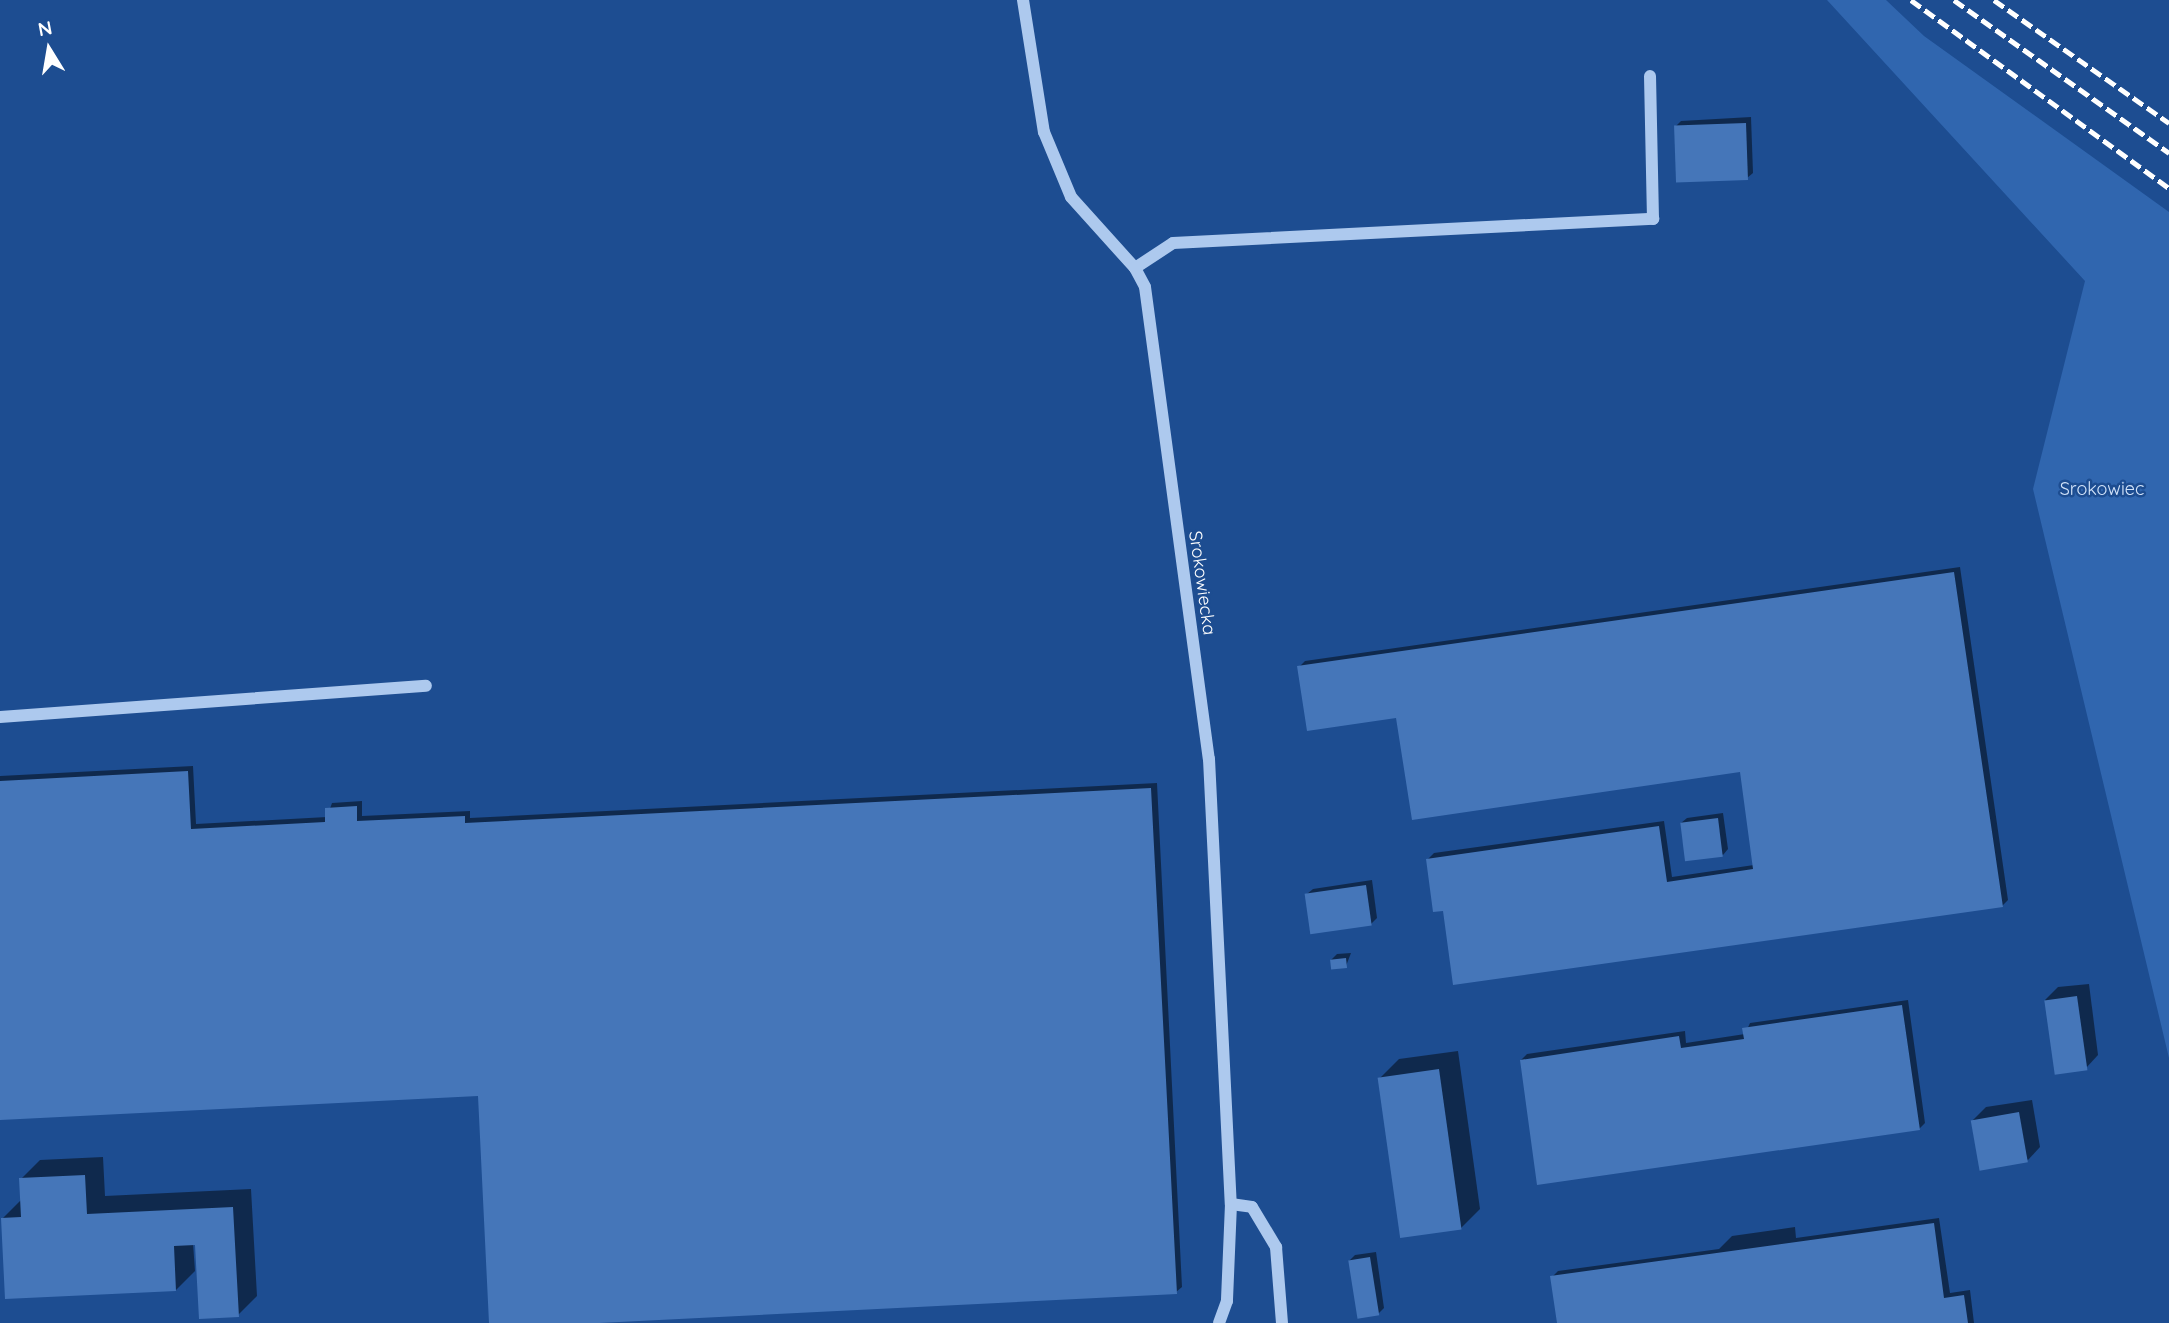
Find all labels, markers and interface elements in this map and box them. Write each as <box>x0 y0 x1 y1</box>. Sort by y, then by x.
north arrow <box>14 14 84 84</box>
text: N <box>36 15 54 41</box>
park label: Srokowiec <box>2060 478 2144 500</box>
street label: Srokowiecka <box>1184 530 1220 636</box>

